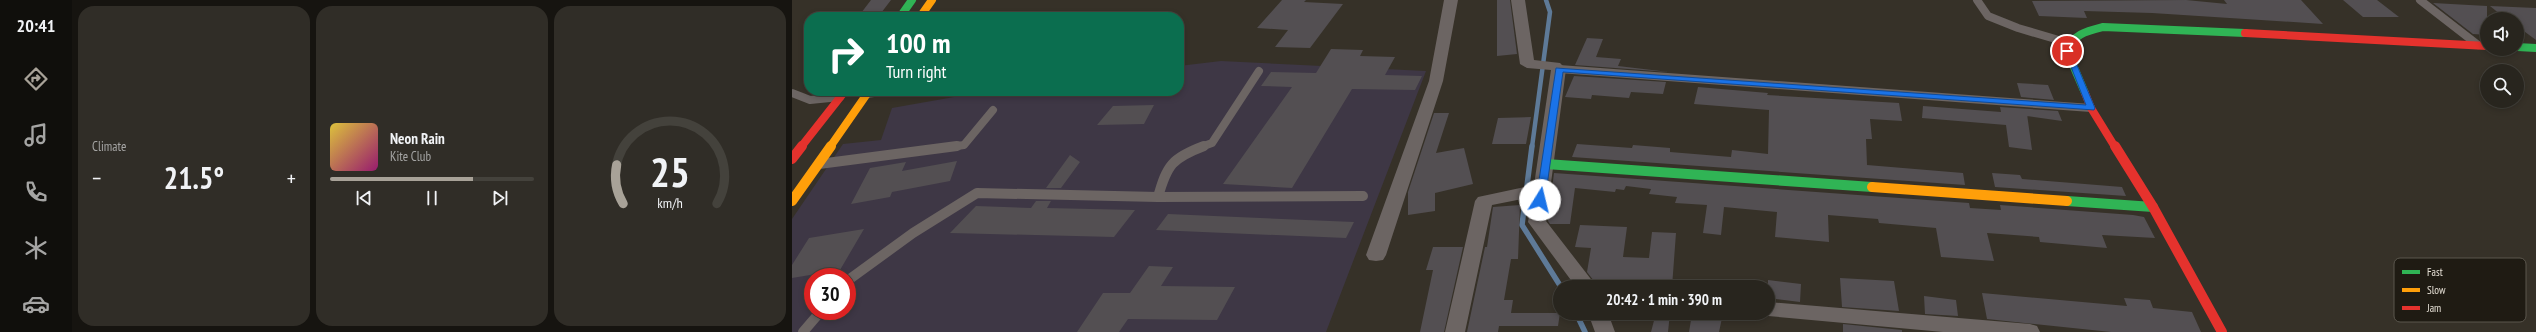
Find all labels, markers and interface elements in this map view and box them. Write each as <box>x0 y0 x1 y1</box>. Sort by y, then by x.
map controls <box>2480 12 2524 108</box>
button: sound <box>2480 12 2524 56</box>
text: 20:41 <box>17 14 55 37</box>
text: 100 m <box>886 24 950 61</box>
icon: right <box>820 28 872 80</box>
pin <box>2050 34 2084 68</box>
icon: arrive <box>2056 40 2078 62</box>
text: Turn right <box>886 60 946 83</box>
button: search <box>2480 64 2524 108</box>
icon: directions <box>22 65 50 93</box>
icon: music <box>22 121 50 149</box>
text: Neon Rain <box>390 129 445 148</box>
text: Climate <box>92 138 126 155</box>
text: 25 <box>650 145 690 198</box>
text: Kite Club <box>390 148 431 165</box>
text: 21.5° <box>164 158 224 197</box>
text: − <box>92 164 101 192</box>
text: + <box>287 164 296 192</box>
icon: phone <box>22 178 50 206</box>
position arrow <box>1519 179 1561 221</box>
icon: previous <box>353 187 375 209</box>
icon: pause <box>421 187 443 209</box>
icon: next <box>489 187 511 209</box>
text: km/h <box>657 193 683 212</box>
icon: climate <box>22 234 50 262</box>
legend <box>2394 258 2526 322</box>
text: Fast <box>2427 265 2443 279</box>
speed limit sign: 30 <box>804 268 856 320</box>
text: Slow <box>2427 283 2446 297</box>
icon: car <box>22 290 50 318</box>
text: 20:42 · 1 min · 390 m <box>1606 290 1722 309</box>
text: Jam <box>2426 301 2441 315</box>

